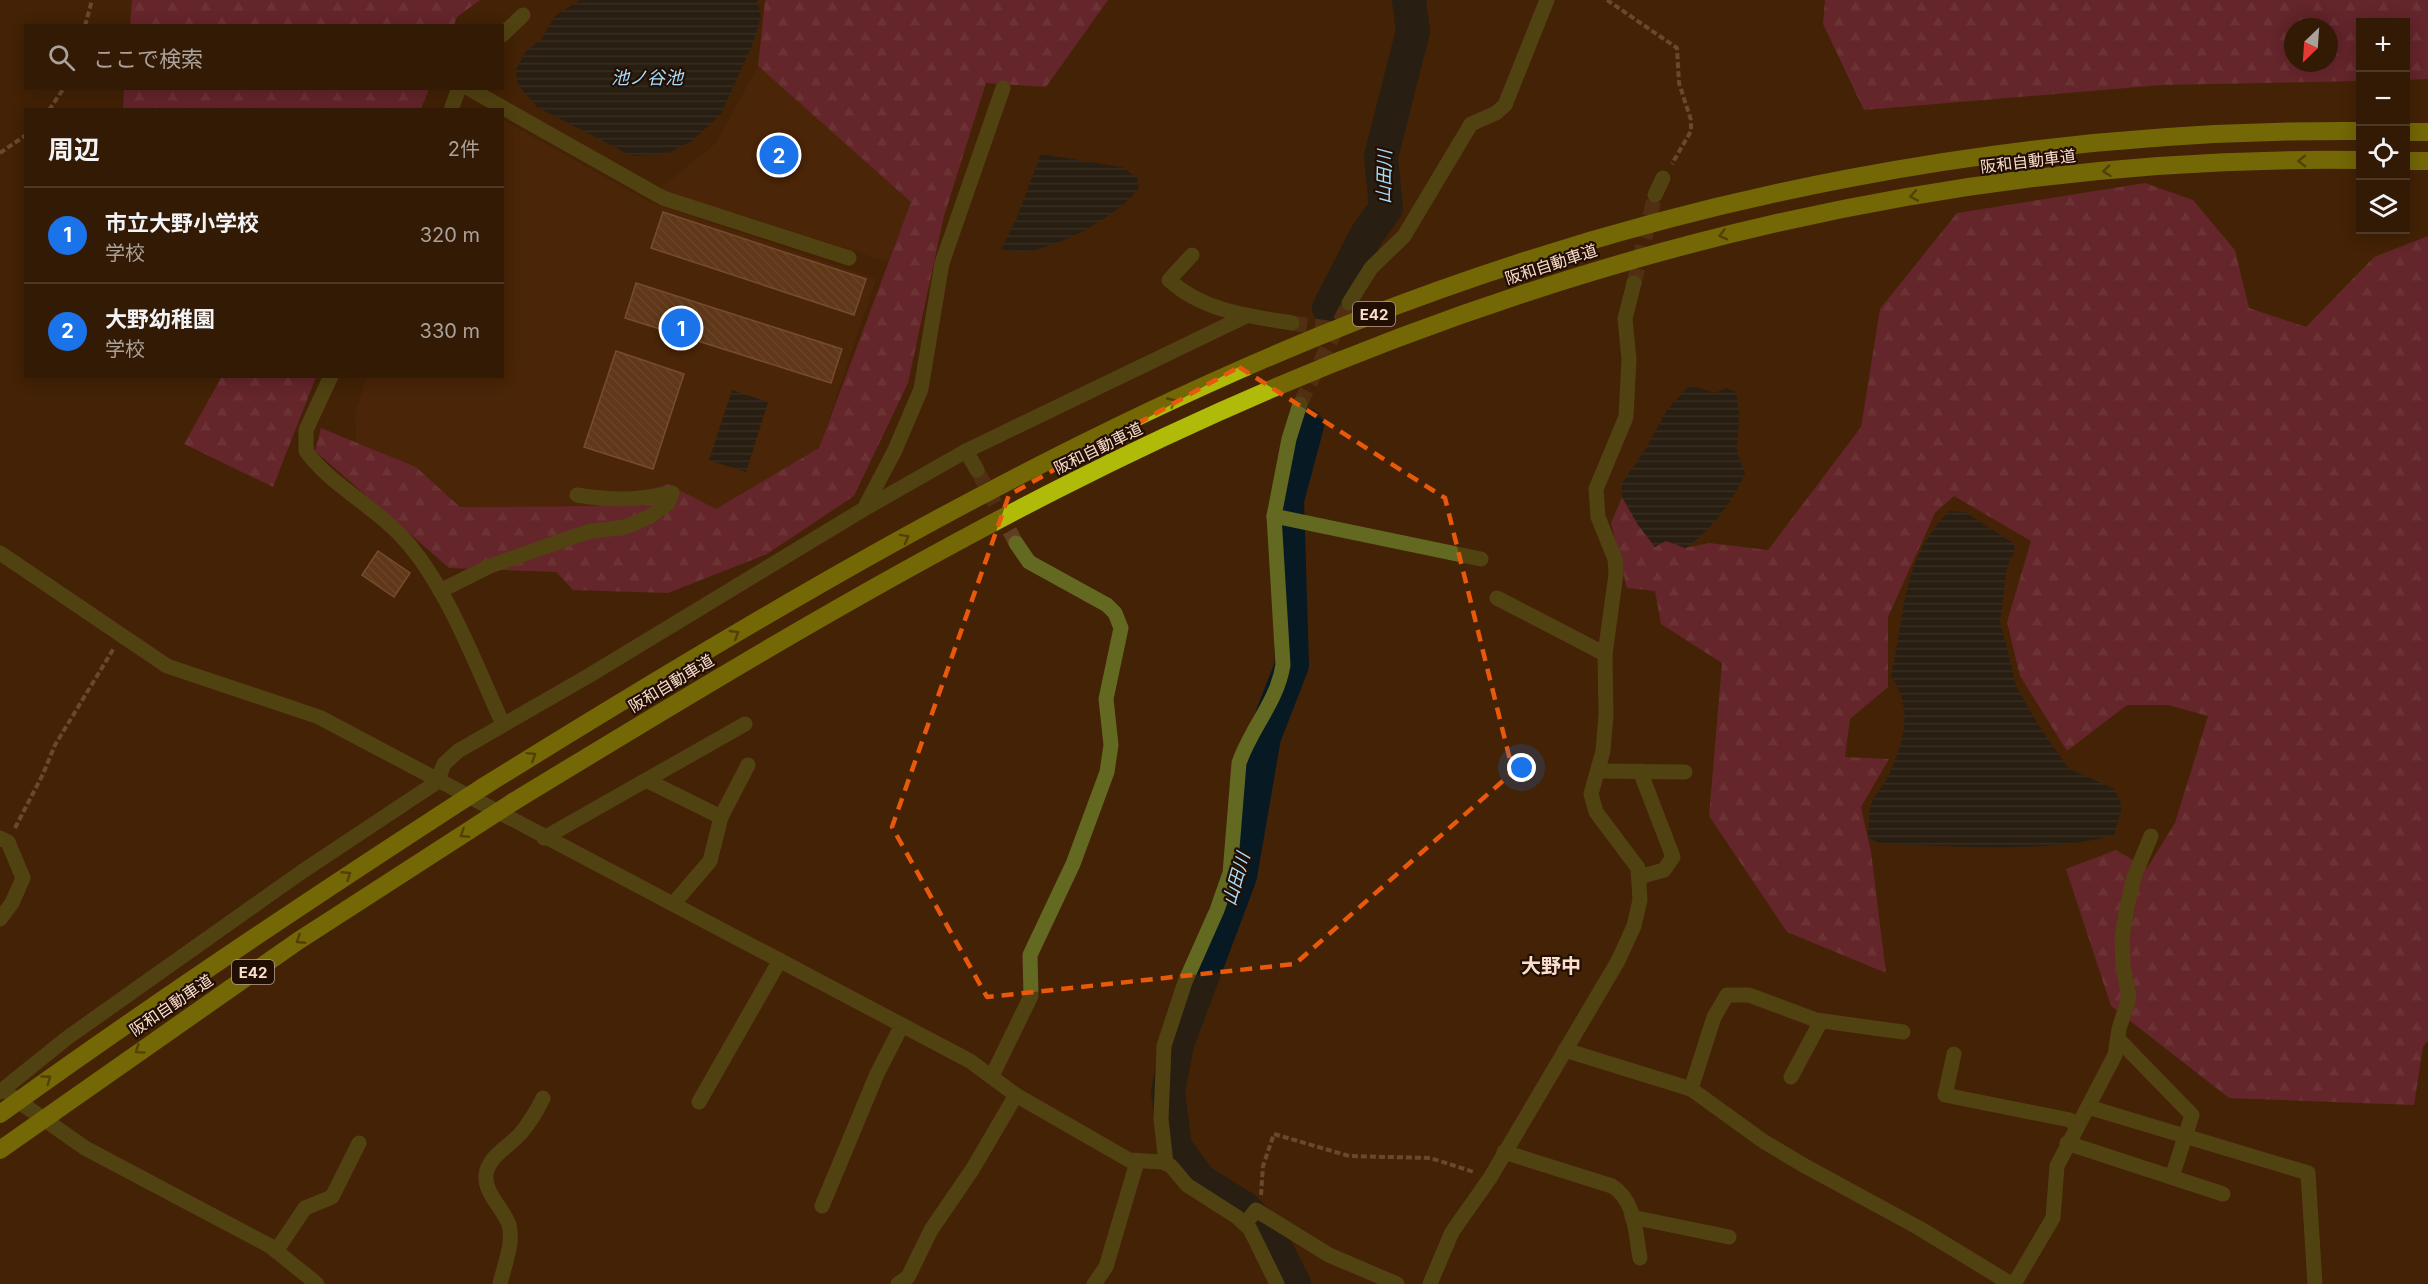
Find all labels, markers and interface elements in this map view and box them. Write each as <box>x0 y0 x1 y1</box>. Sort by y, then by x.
north arrow <box>2284 18 2338 72</box>
map controls <box>2356 18 2410 234</box>
button: + <box>2356 18 2410 72</box>
search box <box>24 24 504 90</box>
icon: search <box>45 41 78 74</box>
text: ここで検索 <box>93 46 203 72</box>
water label: 池ノ谷池 <box>611 67 685 88</box>
button: − <box>2356 72 2410 126</box>
button: locate <box>2356 126 2410 180</box>
pin: 2 <box>760 132 798 178</box>
text: 周辺 <box>48 134 100 165</box>
text: 2件 <box>448 137 480 161</box>
street label: 阪和自動車道 <box>1979 145 2077 177</box>
water label: 山田川 <box>1373 148 1395 204</box>
one-way arrow <box>2298 154 2307 167</box>
one-way arrow <box>2103 164 2112 177</box>
button: layers <box>2356 180 2410 234</box>
one-way arrow <box>1909 189 1919 202</box>
text: 市立大野小学校 <box>105 210 259 236</box>
text: 1 <box>63 223 72 247</box>
text: 320 m <box>420 223 480 247</box>
one-way arrow <box>1718 227 1728 240</box>
street label: 阪和自動車道 <box>1502 240 1600 288</box>
text: 学校 <box>105 241 145 265</box>
road number: E42 <box>1353 302 1395 326</box>
text: 大野幼稚園 <box>105 306 215 332</box>
pin: 1 <box>662 306 700 350</box>
text: 2 <box>61 319 74 343</box>
text: 330 m <box>420 319 480 343</box>
text: 学校 <box>105 337 145 361</box>
one-way arrow <box>1166 397 1177 409</box>
street label: 阪和自動車道 <box>1050 418 1146 478</box>
one-way arrow <box>899 534 909 545</box>
one-way arrow <box>729 630 739 641</box>
street label: 阪和自動車道 <box>625 650 717 716</box>
one-way arrow <box>526 752 536 764</box>
your location <box>1507 753 1536 782</box>
one-way arrow <box>460 827 471 838</box>
water label: 山田川 <box>1218 848 1254 908</box>
one-way arrow <box>340 871 351 882</box>
one-way arrow <box>296 933 307 944</box>
district label: 大野中 <box>1521 954 1581 978</box>
road number: E42 <box>232 960 274 984</box>
street label: 阪和自動車道 <box>126 970 216 1040</box>
one-way arrow <box>135 1043 146 1054</box>
one-way arrow <box>41 1076 52 1087</box>

